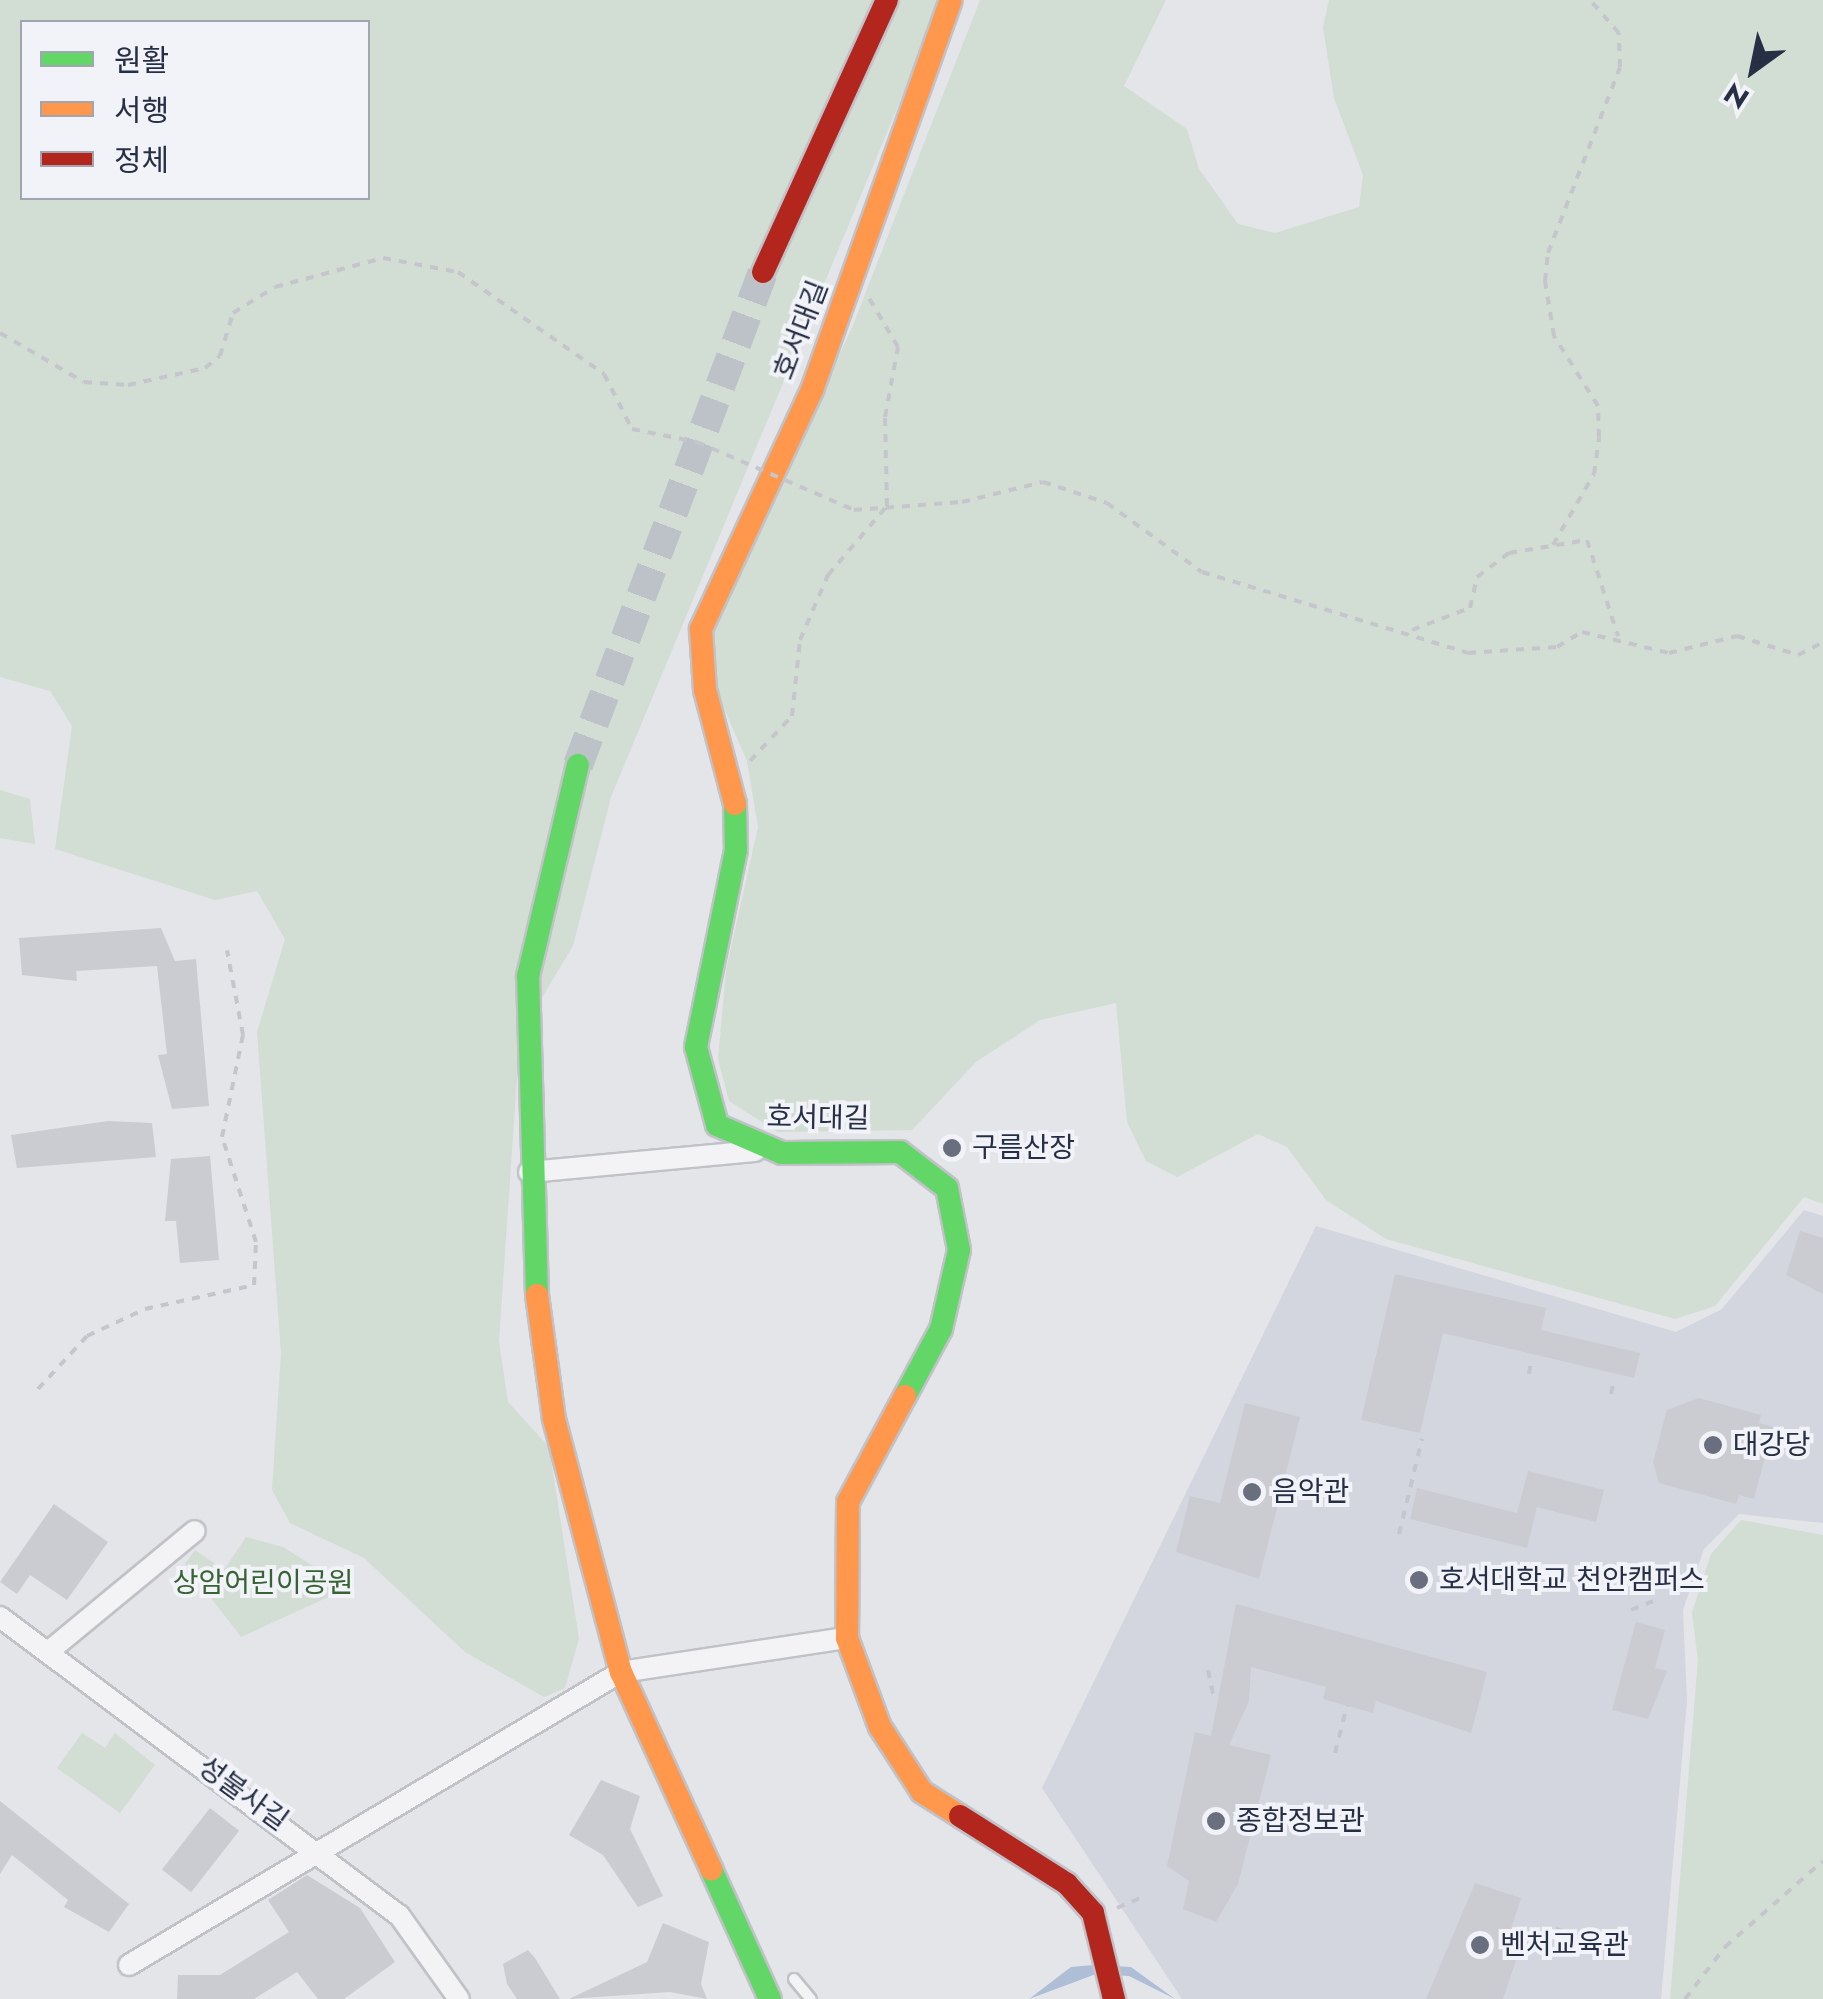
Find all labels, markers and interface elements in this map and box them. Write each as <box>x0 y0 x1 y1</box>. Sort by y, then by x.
legend <box>20 20 370 200</box>
north arrow <box>1703 20 1803 120</box>
text: 원활 <box>114 39 169 82</box>
text: N <box>1716 72 1757 119</box>
text: 서행 <box>114 89 169 132</box>
text: 정체 <box>114 139 169 182</box>
street label: 호서대길 <box>767 276 835 384</box>
street label: 호서대길 <box>766 1100 870 1136</box>
place label: 구름산장 <box>972 1131 1075 1165</box>
marker: 구름산장 <box>941 1137 963 1159</box>
place label: 대강당 <box>1733 1428 1810 1462</box>
marker: 대강당 <box>1702 1434 1724 1456</box>
place label: 음악관 <box>1272 1475 1349 1509</box>
marker: 음악관 <box>1241 1481 1263 1503</box>
place label: 호서대학교 천안캠퍼스 <box>1439 1563 1705 1597</box>
park label: 상암어린이공원 <box>173 1566 353 1600</box>
marker: 호서대학교 천안캠퍼스 <box>1408 1569 1430 1591</box>
street label: 성불사길 <box>191 1750 295 1838</box>
place label: 종합정보관 <box>1236 1804 1365 1838</box>
marker: 종합정보관 <box>1205 1810 1227 1832</box>
place label: 벤처교육관 <box>1500 1928 1629 1962</box>
marker: 벤처교육관 <box>1469 1934 1491 1956</box>

